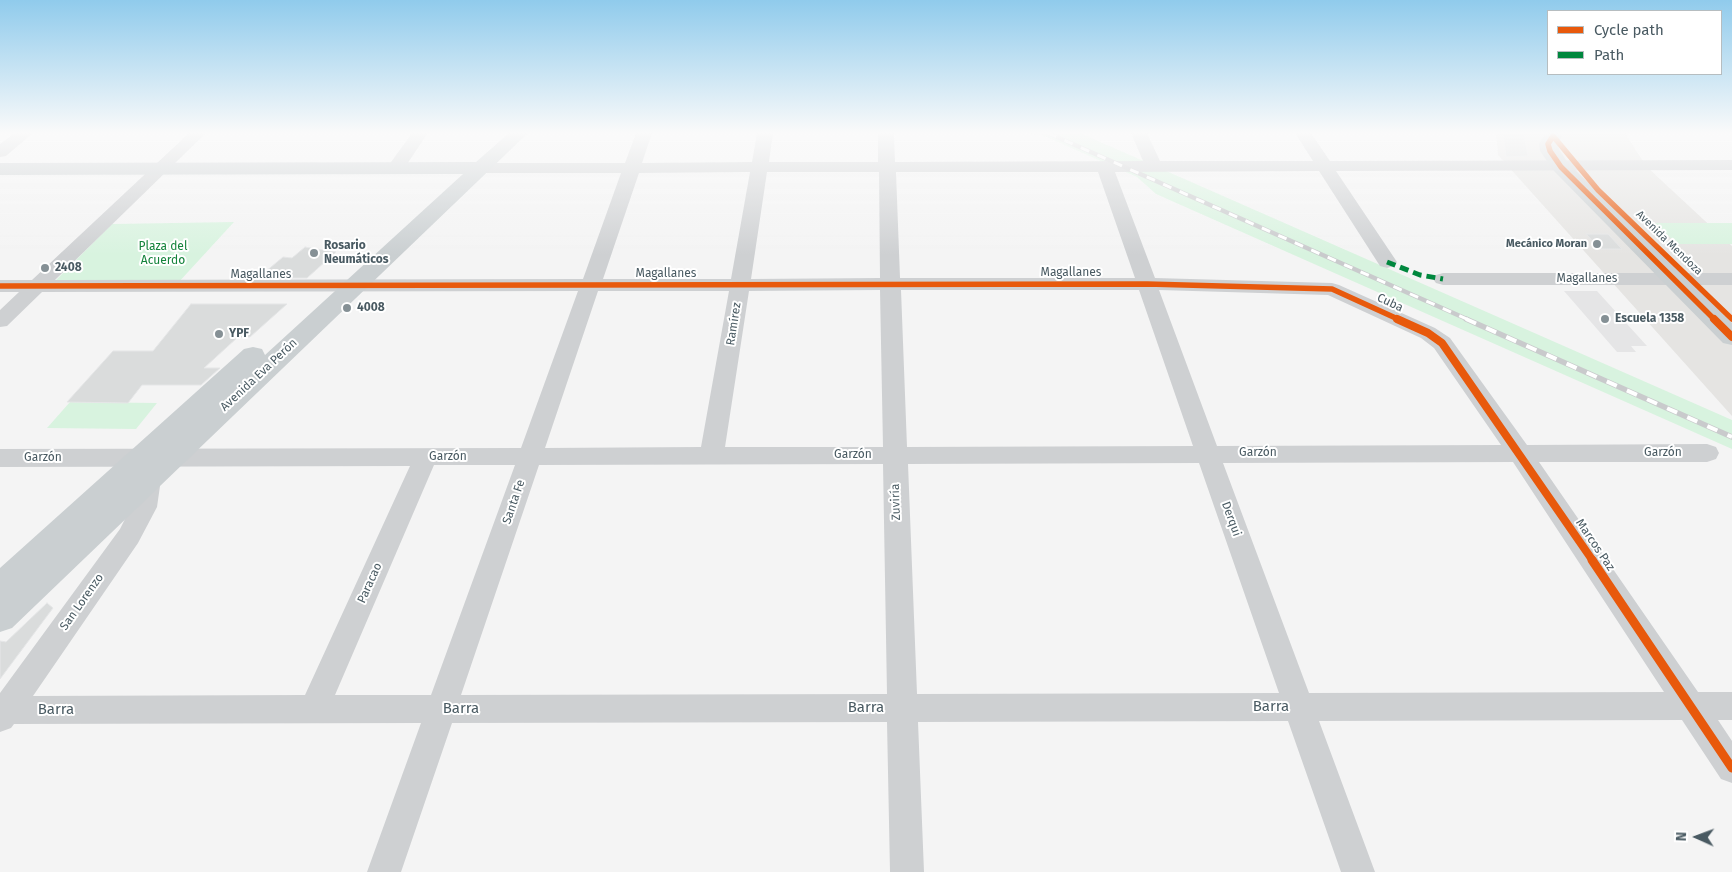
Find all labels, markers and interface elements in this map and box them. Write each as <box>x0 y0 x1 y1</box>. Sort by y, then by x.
legend <box>1547 10 1722 75</box>
text: Cycle path <box>1594 21 1664 39</box>
text: Path <box>1594 46 1624 64</box>
street label: Avenida Mendoza <box>1633 208 1705 278</box>
place label: Mecánico Moran <box>1506 237 1587 251</box>
marker: Mecánico Moran <box>1591 238 1603 250</box>
place label: Rosario Neumáticos <box>324 239 388 267</box>
park label: Plaza del Acuerdo <box>139 240 187 268</box>
marker: Rosario Neumáticos <box>308 247 320 259</box>
place label: 2408 <box>55 261 82 275</box>
marker: 2408 <box>39 262 51 274</box>
street label: Magallanes <box>1041 266 1101 280</box>
street label: Magallanes <box>636 267 696 281</box>
street label: Magallanes <box>231 268 291 282</box>
street label: Magallanes <box>1557 272 1617 286</box>
street label: Cuba <box>1375 291 1405 315</box>
place label: 4008 <box>357 301 385 315</box>
street label: Ramírez <box>724 301 744 347</box>
marker: 4008 <box>341 302 353 314</box>
place label: Escuela 1358 <box>1615 312 1684 326</box>
marker: Escuela 1358 <box>1599 313 1611 325</box>
place label: YPF <box>229 327 249 341</box>
marker: YPF <box>213 328 225 340</box>
street label: Avenida Eva Perón <box>218 336 300 414</box>
street label: Garzón <box>1239 446 1277 460</box>
street label: Garzón <box>1644 446 1682 460</box>
street label: Garzón <box>834 448 872 462</box>
street label: Garzón <box>429 450 467 464</box>
street label: Garzón <box>24 451 62 465</box>
street label: Santa Fe <box>500 478 528 526</box>
street label: Zuviría <box>888 483 904 521</box>
street label: Derqui <box>1218 500 1244 538</box>
street label: Marcos Paz <box>1572 516 1618 574</box>
street label: Paracao <box>355 561 385 605</box>
street label: San Lorenzo <box>57 571 107 633</box>
street label: Barra <box>1253 698 1289 716</box>
street label: Barra <box>848 699 884 717</box>
street label: Barra <box>443 700 479 718</box>
street label: Barra <box>38 701 74 719</box>
north arrow <box>1672 812 1722 862</box>
text: N <box>1673 832 1690 841</box>

